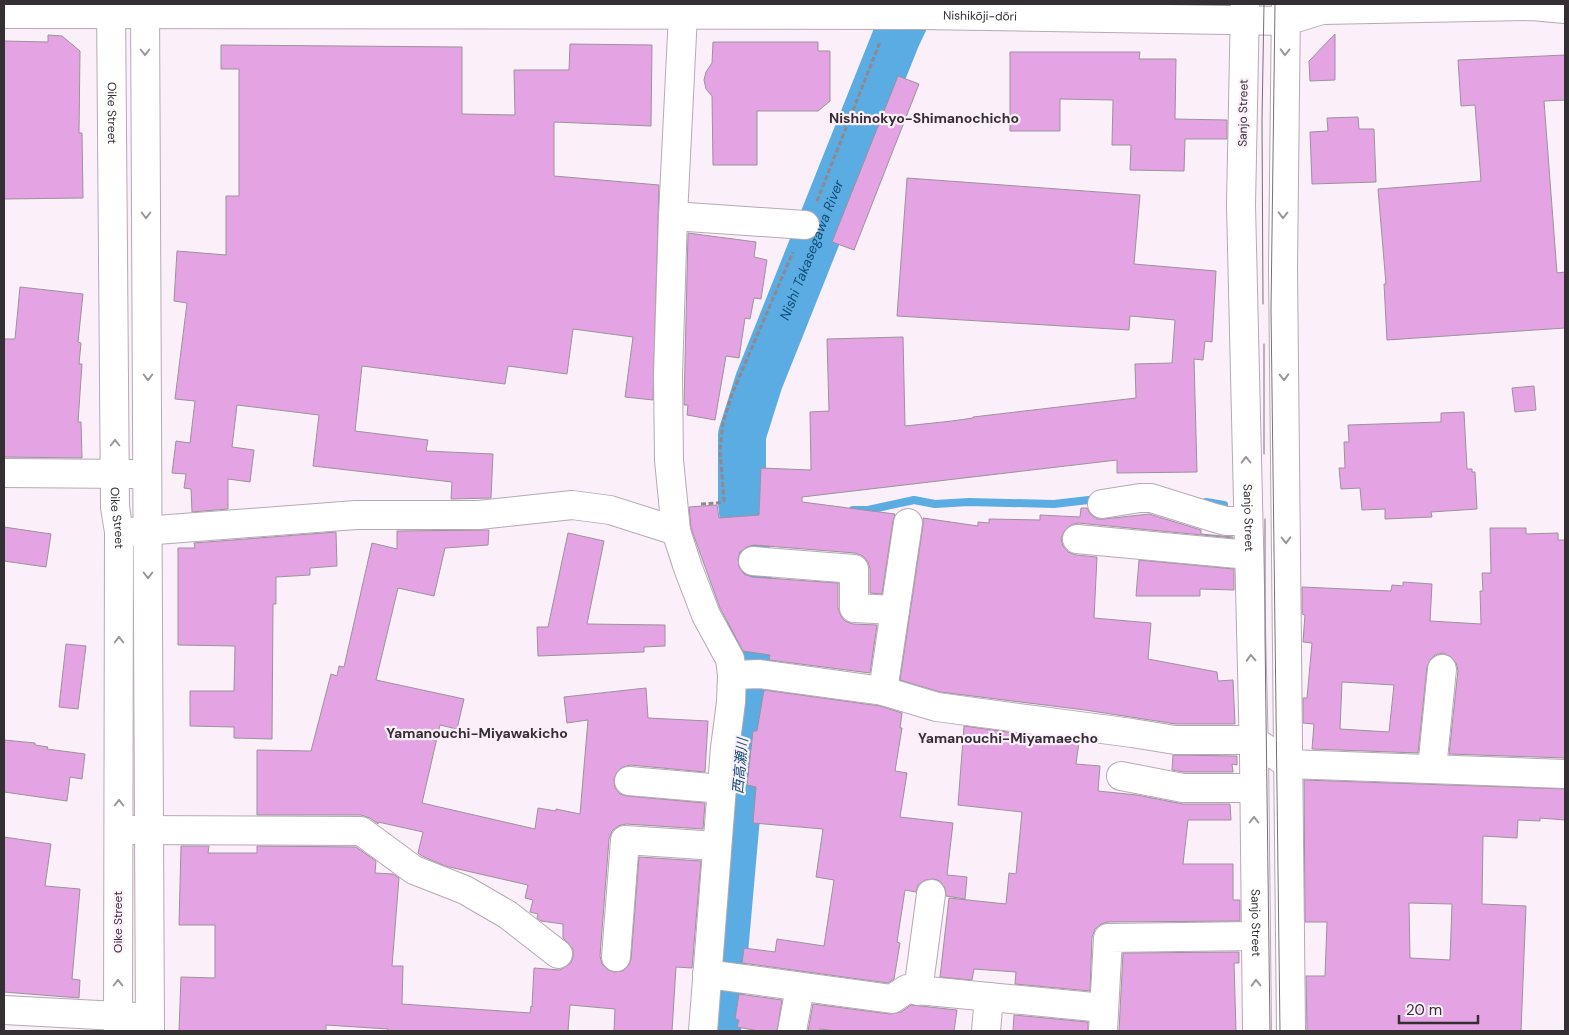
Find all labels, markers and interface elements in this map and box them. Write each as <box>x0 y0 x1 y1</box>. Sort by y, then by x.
street label: Nishikōji-dōri <box>943 7 1017 25</box>
one-way arrow <box>140 49 150 57</box>
one-way arrow <box>1280 49 1290 57</box>
street label: Sanjo Street <box>1234 79 1252 147</box>
street label: Oike Street <box>104 82 120 144</box>
district label: Nishinokyo-Shimanochicho <box>829 109 1019 127</box>
water label: Nishi Takasegawa River <box>775 176 848 323</box>
one-way arrow <box>1278 211 1289 219</box>
one-way arrow <box>141 212 151 219</box>
one-way arrow <box>142 374 153 382</box>
one-way arrow <box>1279 374 1289 382</box>
one-way arrow <box>110 438 120 446</box>
one-way arrow <box>1241 456 1251 464</box>
street label: Sanjo Street <box>1240 484 1257 552</box>
street label: Oike Street <box>107 487 127 549</box>
one-way arrow <box>1281 536 1291 544</box>
one-way arrow <box>143 572 153 579</box>
one-way arrow <box>114 636 124 644</box>
one-way arrow <box>1246 653 1257 661</box>
district label: Yamanouchi-Miyawakicho <box>386 724 568 742</box>
district label: Yamanouchi-Miyamaecho <box>918 729 1098 747</box>
water label: 西高瀬川 <box>729 735 752 795</box>
one-way arrow <box>114 798 124 806</box>
one-way arrow <box>1249 816 1259 824</box>
street label: Sanjo Street <box>1247 889 1264 957</box>
street label: Oike Street <box>110 891 126 953</box>
one-way arrow <box>113 978 123 986</box>
one-way arrow <box>1251 978 1261 986</box>
scale bar <box>1399 992 1478 1024</box>
text: 20 m <box>1406 1000 1442 1020</box>

